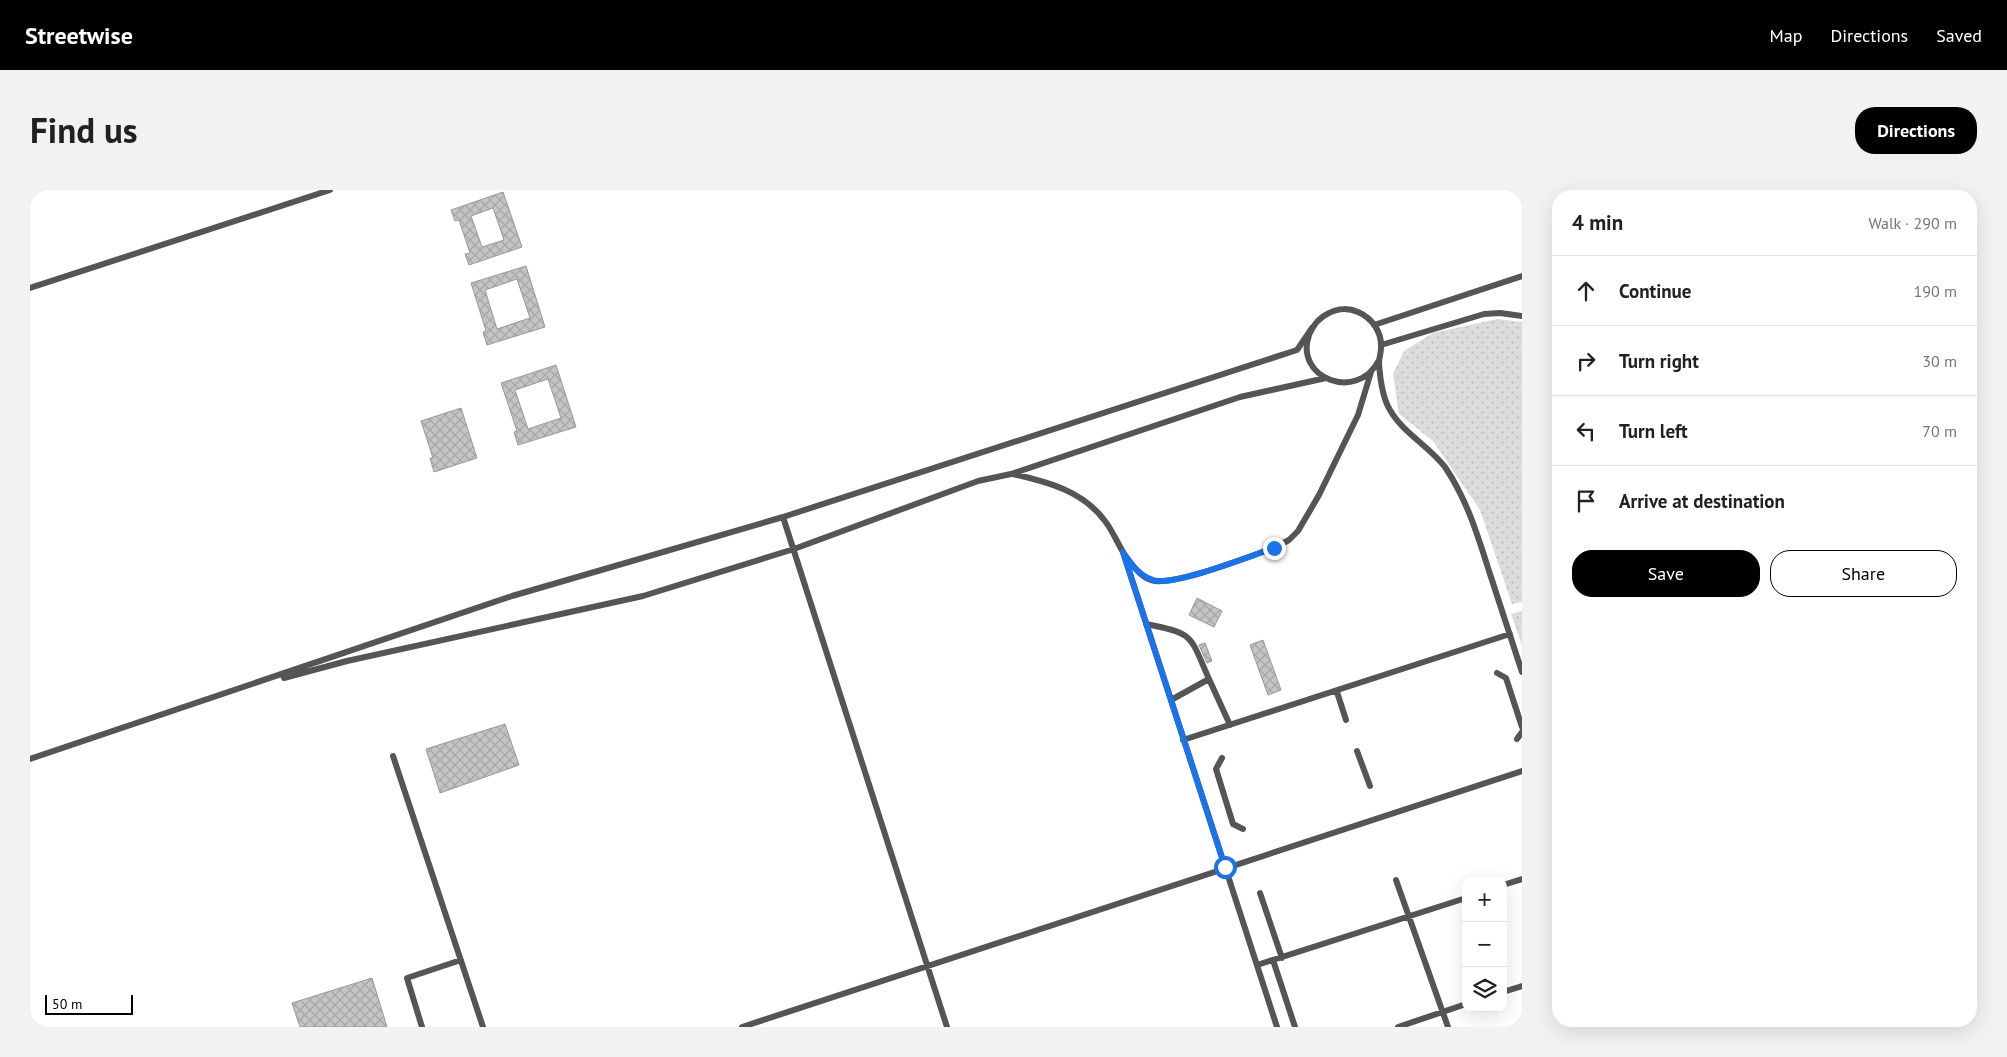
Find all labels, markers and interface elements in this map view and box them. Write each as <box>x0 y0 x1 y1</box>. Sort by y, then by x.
text: Streetwise <box>25 20 133 51</box>
text: Map <box>1770 24 1802 47</box>
text: Directions <box>1830 24 1908 47</box>
text: Saved <box>1936 24 1982 47</box>
text: Find us <box>30 107 138 153</box>
button: Directions <box>1855 107 1977 154</box>
text: 4 min <box>1572 209 1623 236</box>
text: Walk · 290 m <box>1868 213 1957 233</box>
icon: ahead <box>1572 277 1600 305</box>
text: Continue <box>1619 279 1691 303</box>
text: 190 m <box>1914 281 1957 301</box>
icon: right <box>1572 347 1600 375</box>
text: Turn right <box>1619 349 1699 373</box>
text: 30 m <box>1922 351 1957 371</box>
icon: left <box>1572 417 1600 445</box>
text: Turn left <box>1619 419 1688 443</box>
text: 70 m <box>1922 421 1957 441</box>
icon: arrive <box>1572 487 1600 515</box>
text: Arrive at destination <box>1619 489 1785 513</box>
route end <box>1263 537 1286 560</box>
button: Save <box>1572 550 1760 597</box>
button: Share <box>1770 550 1957 597</box>
route start <box>1214 856 1237 879</box>
map controls <box>1462 877 1507 1012</box>
button: + <box>1462 877 1507 922</box>
button: − <box>1462 922 1507 967</box>
button: layers <box>1462 967 1507 1012</box>
scale bar <box>45 992 132 1015</box>
text: 50 m <box>52 995 82 1013</box>

